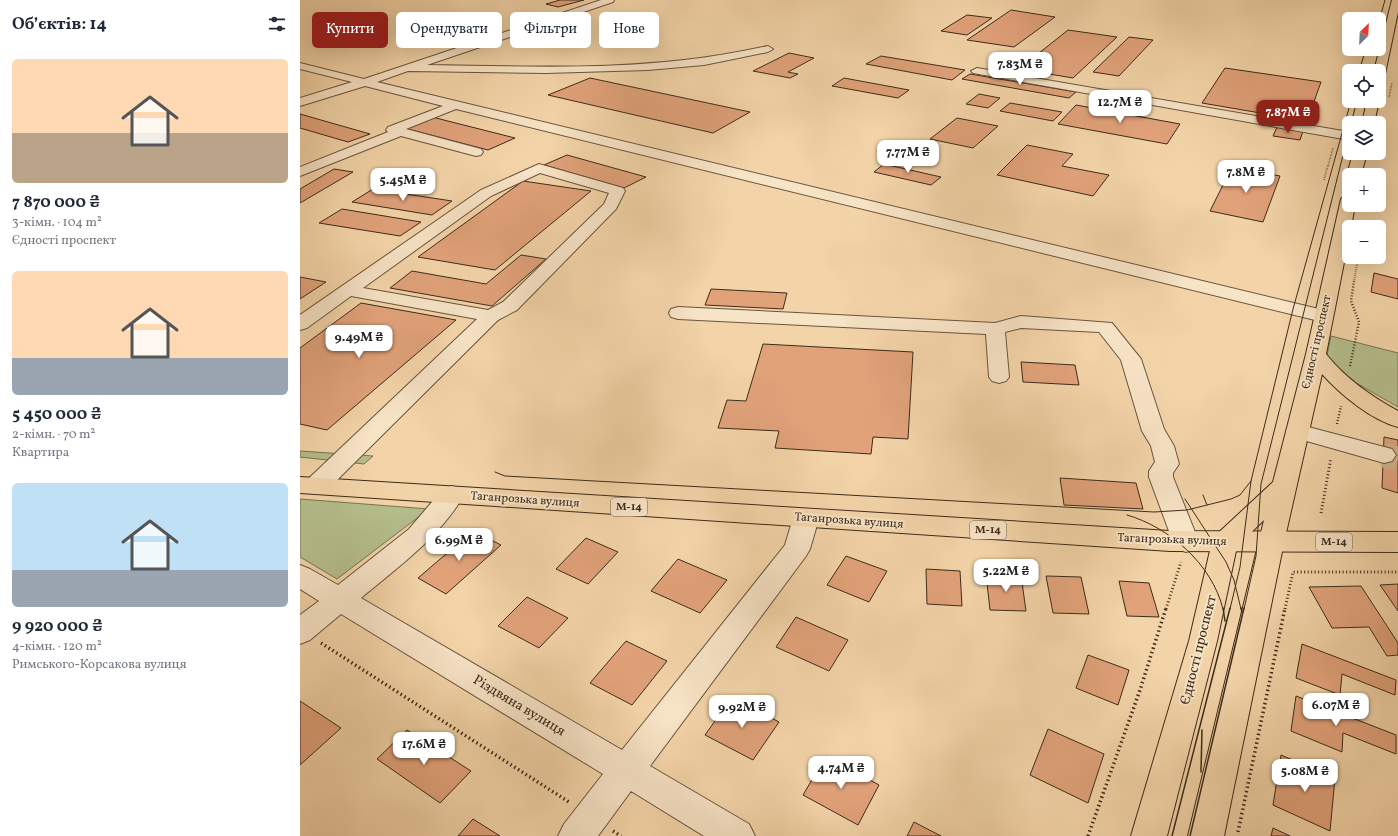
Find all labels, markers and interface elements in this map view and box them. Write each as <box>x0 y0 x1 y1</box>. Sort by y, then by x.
chip: Купити <box>312 12 388 48</box>
chip: Орендувати <box>396 12 502 48</box>
chip: Фільтри <box>510 12 591 48</box>
chip: Нове <box>599 12 659 48</box>
north arrow <box>1342 12 1386 56</box>
map controls <box>1342 12 1386 264</box>
text: Об’єктів: 14 <box>12 13 107 36</box>
icon: filters <box>266 13 288 35</box>
pin: 7.83M ₴ <box>983 52 1057 86</box>
text: 7.83M ₴ <box>997 56 1043 74</box>
button: locate <box>1342 64 1386 108</box>
icon: home <box>114 85 186 157</box>
pin: 12.7M ₴ <box>1083 90 1157 124</box>
text: 12.7M ₴ <box>1098 94 1142 112</box>
pin: 7.87M ₴ <box>1251 100 1325 134</box>
text: 7.87M ₴ <box>1265 104 1311 122</box>
button: layers <box>1342 116 1386 160</box>
pin: 7.77M ₴ <box>871 140 945 174</box>
text: 7.77M ₴ <box>886 144 930 162</box>
pin: 7.8M ₴ <box>1213 160 1279 194</box>
text: 7.8M ₴ <box>1226 164 1266 182</box>
pin: 5.45M ₴ <box>366 168 440 202</box>
button: + <box>1342 168 1386 212</box>
text: 5.45M ₴ <box>379 172 427 190</box>
text: 7 870 000 ₴ <box>12 191 100 214</box>
text: 3-кімн. · 104 m² <box>12 214 102 232</box>
button: − <box>1342 220 1386 264</box>
text: Єдності проспект <box>12 232 116 250</box>
street label: Єдності проспект <box>1298 293 1336 391</box>
icon: home <box>114 297 186 369</box>
pin: 9.49M ₴ <box>322 325 396 359</box>
text: 9.49M ₴ <box>335 329 383 347</box>
text: 5 450 000 ₴ <box>12 403 101 426</box>
text: 2-кімн. · 70 m² <box>12 426 95 444</box>
text: Квартира <box>12 444 69 462</box>
street label: Таганрозька вулиця <box>470 488 580 512</box>
road number: М-14 <box>611 498 647 516</box>
icon: home <box>114 509 186 581</box>
street label: Таганрозька вулиця <box>794 509 904 533</box>
road number: М-14 <box>970 521 1006 539</box>
pin: 6.99M ₴ <box>422 528 496 562</box>
street label: Таганрозька вулиця <box>1117 530 1227 550</box>
text: 6.99M ₴ <box>435 532 483 550</box>
road number: М-14 <box>1316 533 1352 551</box>
pin: 5.22M ₴ <box>969 559 1043 593</box>
text: 5.22M ₴ <box>983 563 1029 581</box>
street label: Єдності проспект <box>1176 593 1222 707</box>
text: 9 920 000 ₴ <box>12 615 103 638</box>
text: 4-кімн. · 120 m² <box>12 638 102 656</box>
text: Римського-Корсакова вулиця <box>12 656 187 674</box>
street label: Різдвяна вулиця <box>469 671 569 741</box>
pin: 6.07M ₴ <box>1299 693 1373 727</box>
pin: 9.92M ₴ <box>705 695 779 729</box>
text: 6.07M ₴ <box>1312 697 1360 715</box>
text: 9.92M ₴ <box>718 699 766 717</box>
pin: 17.6M ₴ <box>387 732 461 766</box>
text: 17.6M ₴ <box>402 736 446 754</box>
pin: 4.74M ₴ <box>804 756 878 790</box>
pin: 5.08M ₴ <box>1268 759 1342 793</box>
text: 4.74M ₴ <box>817 760 865 778</box>
text: 5.08M ₴ <box>1281 763 1329 781</box>

